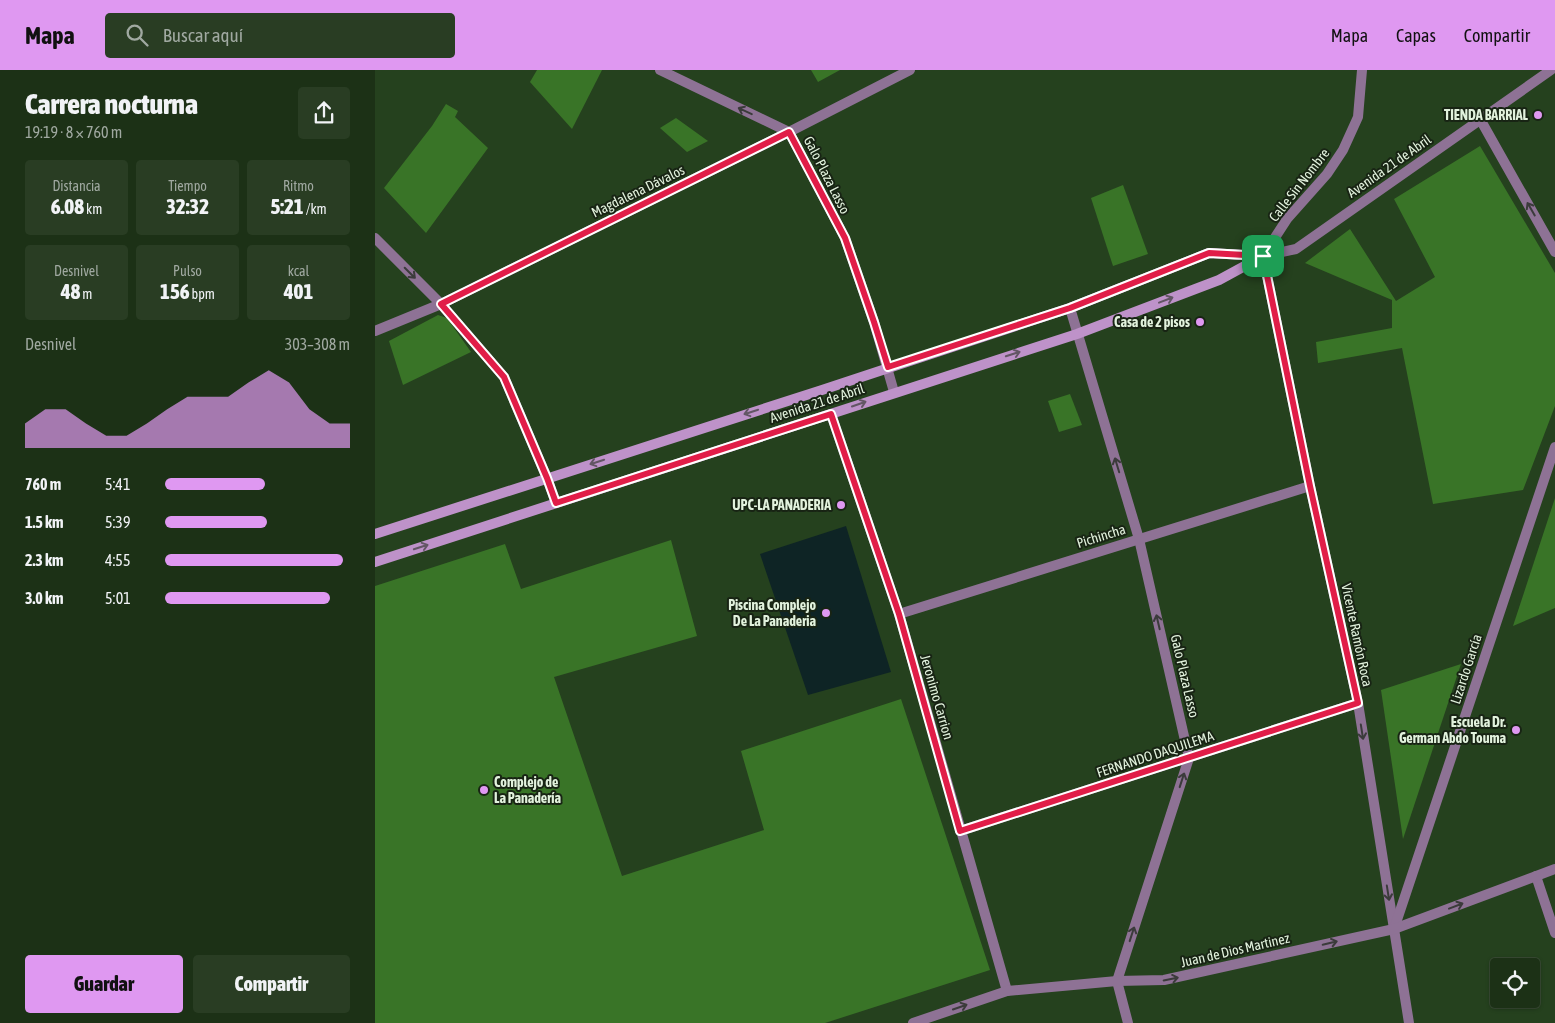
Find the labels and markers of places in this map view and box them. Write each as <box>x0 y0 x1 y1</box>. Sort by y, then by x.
place label: TIENDA BARRIAL <box>1444 107 1529 123</box>
marker: TIENDA BARRIAL <box>1532 109 1544 121</box>
pin <box>1242 235 1284 277</box>
place label: Casa de 2 pisos <box>1114 314 1190 330</box>
marker: Casa de 2 pisos <box>1194 316 1206 328</box>
place label: UPC-LA PANADERIA <box>732 497 831 513</box>
marker: UPC-LA PANADERIA <box>835 499 847 511</box>
place label: Piscina Complejo De La Panaderia <box>728 597 816 629</box>
marker: Piscina Complejo De La Panaderia <box>820 607 832 619</box>
place label: Escuela Dr. German Abdo Touma <box>1399 714 1507 746</box>
marker: Escuela Dr. German Abdo Touma <box>1510 724 1522 736</box>
place label: Complejo de La Panadería <box>494 774 562 806</box>
marker: Complejo de La Panadería <box>478 784 490 796</box>

